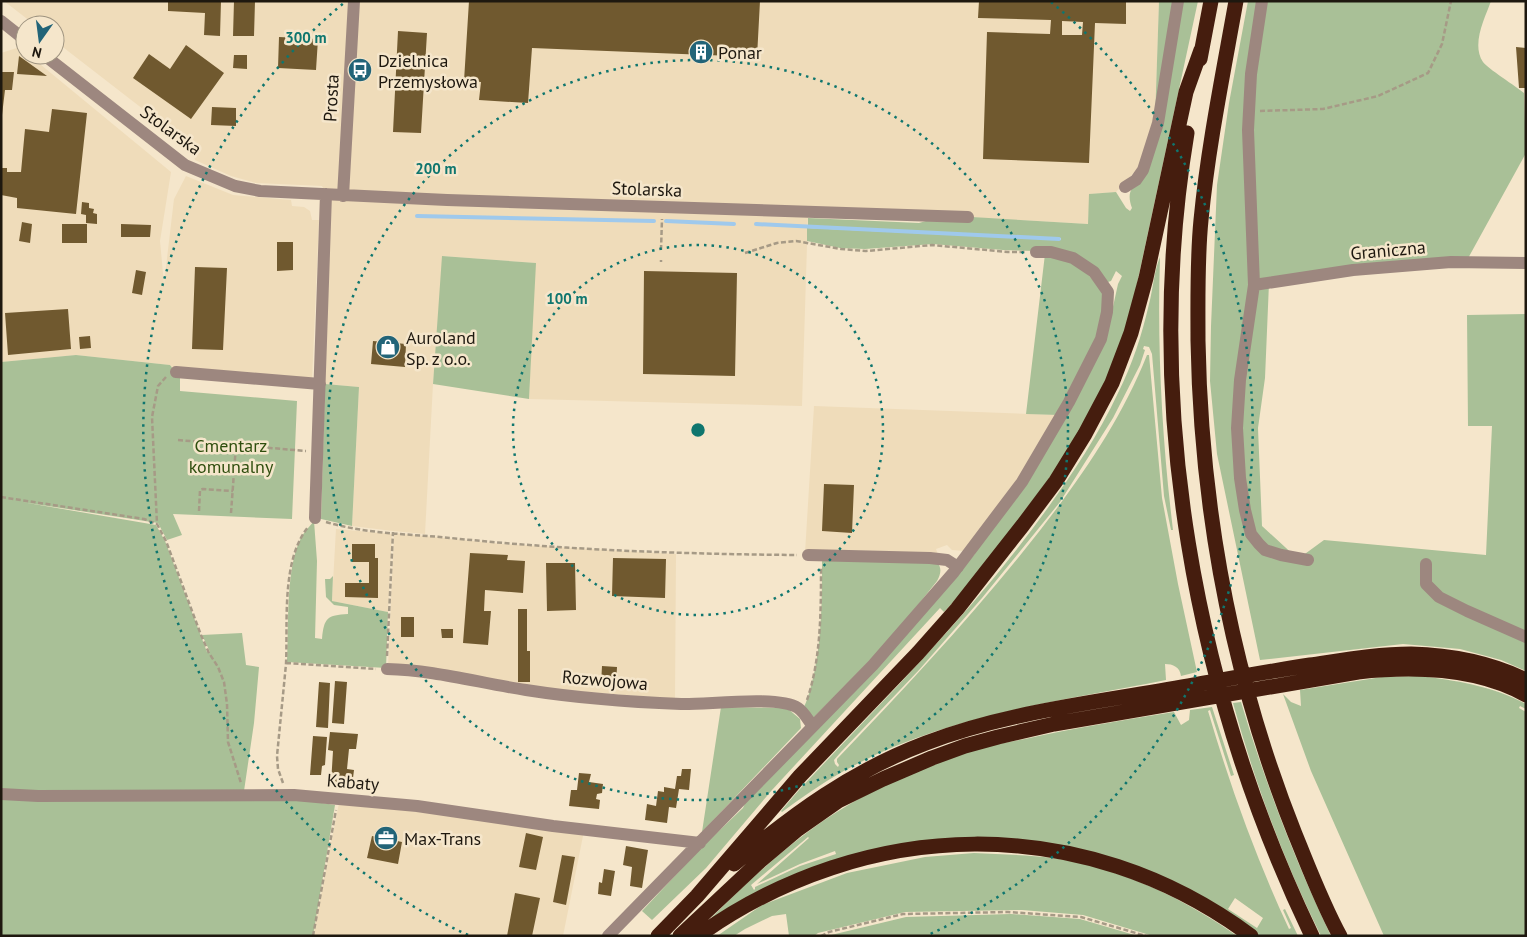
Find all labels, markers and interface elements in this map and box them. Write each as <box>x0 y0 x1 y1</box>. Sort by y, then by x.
north arrow <box>15 15 65 65</box>
text: 300 m <box>285 28 327 47</box>
building icon: Ponar <box>688 39 714 65</box>
place label: Ponar <box>718 41 762 64</box>
text: N <box>30 43 43 62</box>
place label: Dzielnica Przemysłowa <box>378 49 478 93</box>
bus stop icon: Dzielnica Przemysłowa <box>347 57 373 83</box>
street label: Prosta <box>318 74 344 122</box>
street label: Stolarska <box>136 100 206 160</box>
text: 200 m <box>415 159 457 178</box>
street label: Stolarska <box>611 176 683 202</box>
street label: Graniczna <box>1349 235 1427 265</box>
text: 100 m <box>546 289 588 308</box>
place label: Auroland Sp. z o.o. <box>406 326 476 370</box>
shop icon: Auroland Sp. z o.o. <box>375 334 401 360</box>
centre of rings <box>689 421 707 439</box>
park label: Cmentarz komunalny <box>189 434 274 478</box>
street label: Rozwojowa <box>561 665 649 695</box>
street label: Kabaty <box>326 768 381 796</box>
office icon: Max-Trans <box>373 825 399 851</box>
place label: Max-Trans <box>404 827 481 850</box>

